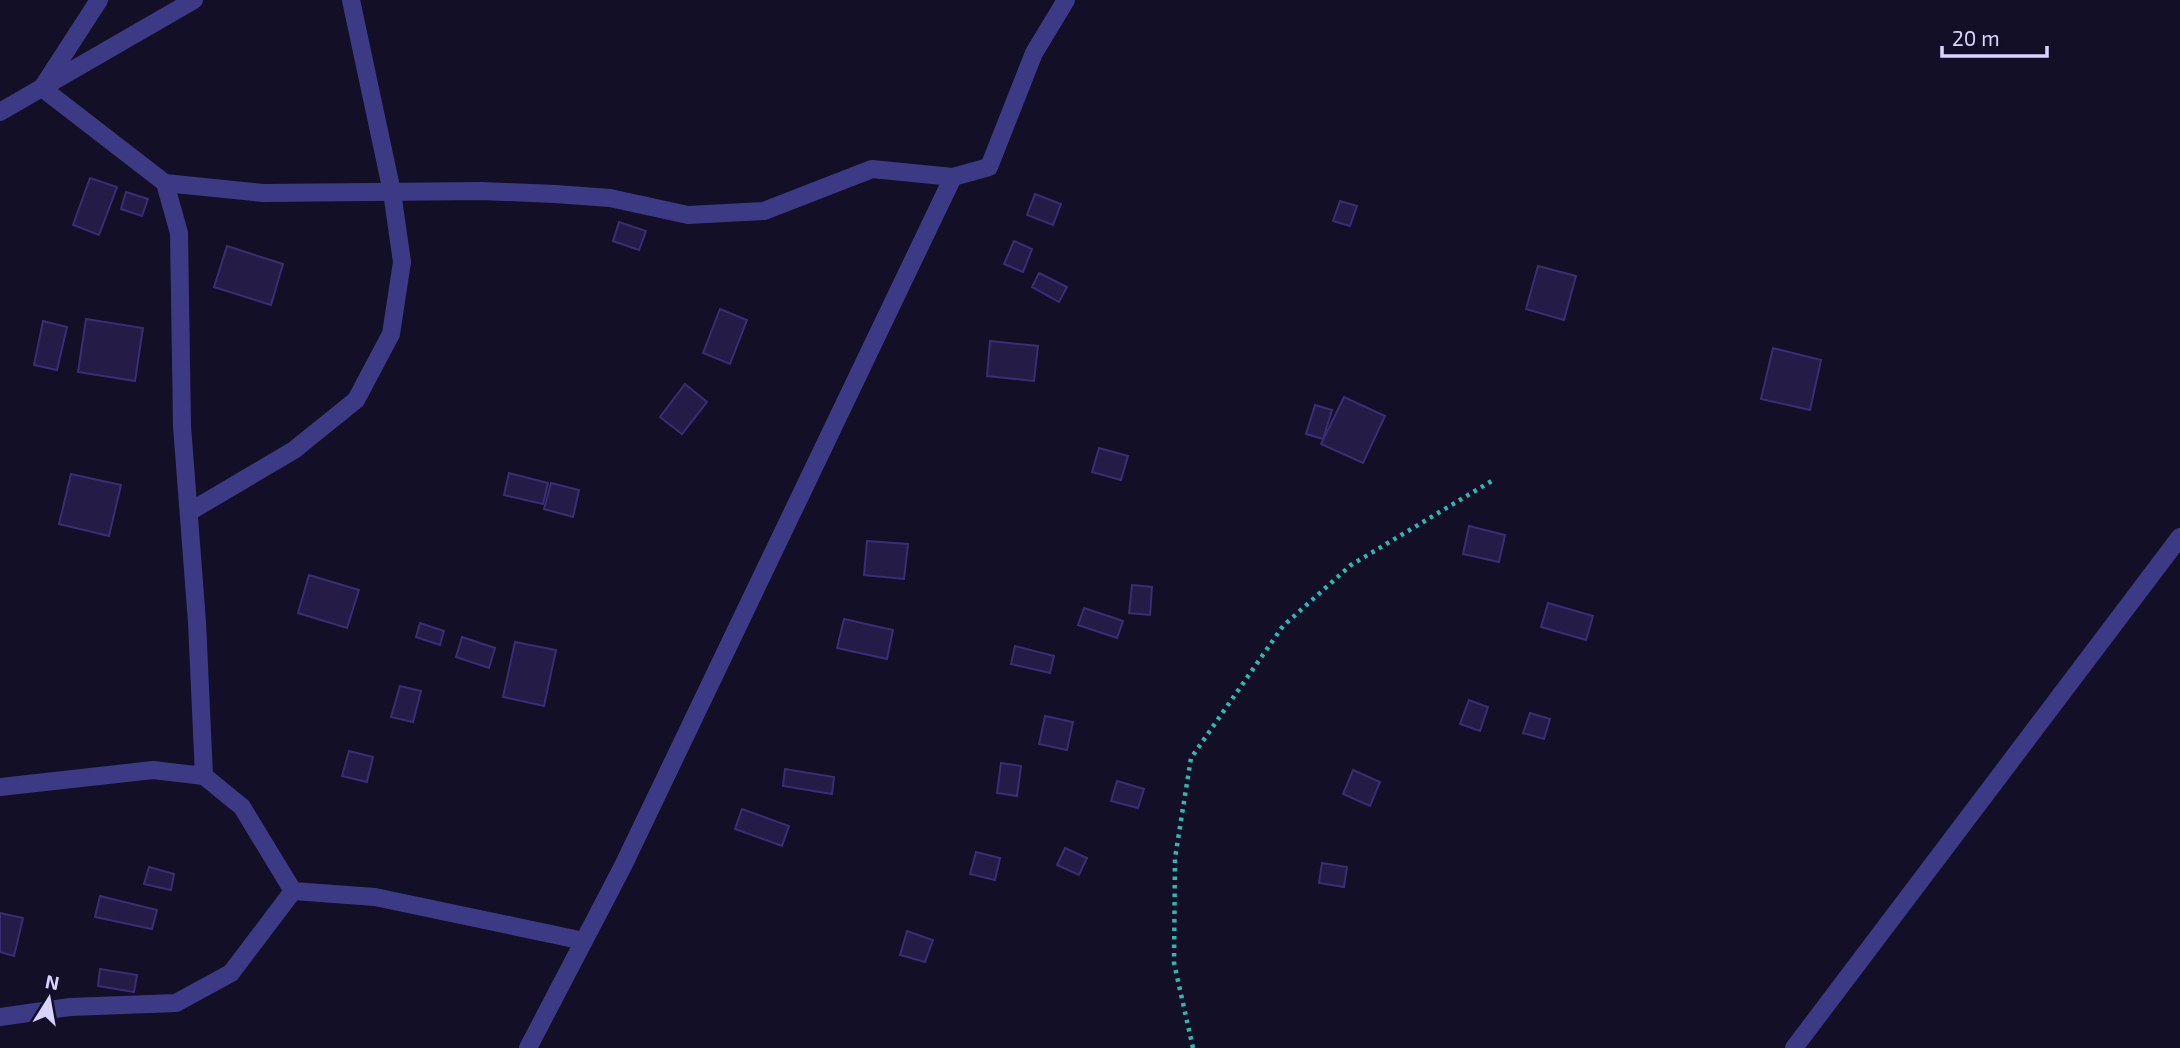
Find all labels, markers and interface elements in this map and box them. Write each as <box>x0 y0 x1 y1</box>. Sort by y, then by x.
scale bar <box>1942 14 2047 58</box>
text: 20 m <box>1952 25 2000 50</box>
north arrow <box>14 964 84 1034</box>
text: N <box>43 969 61 994</box>

